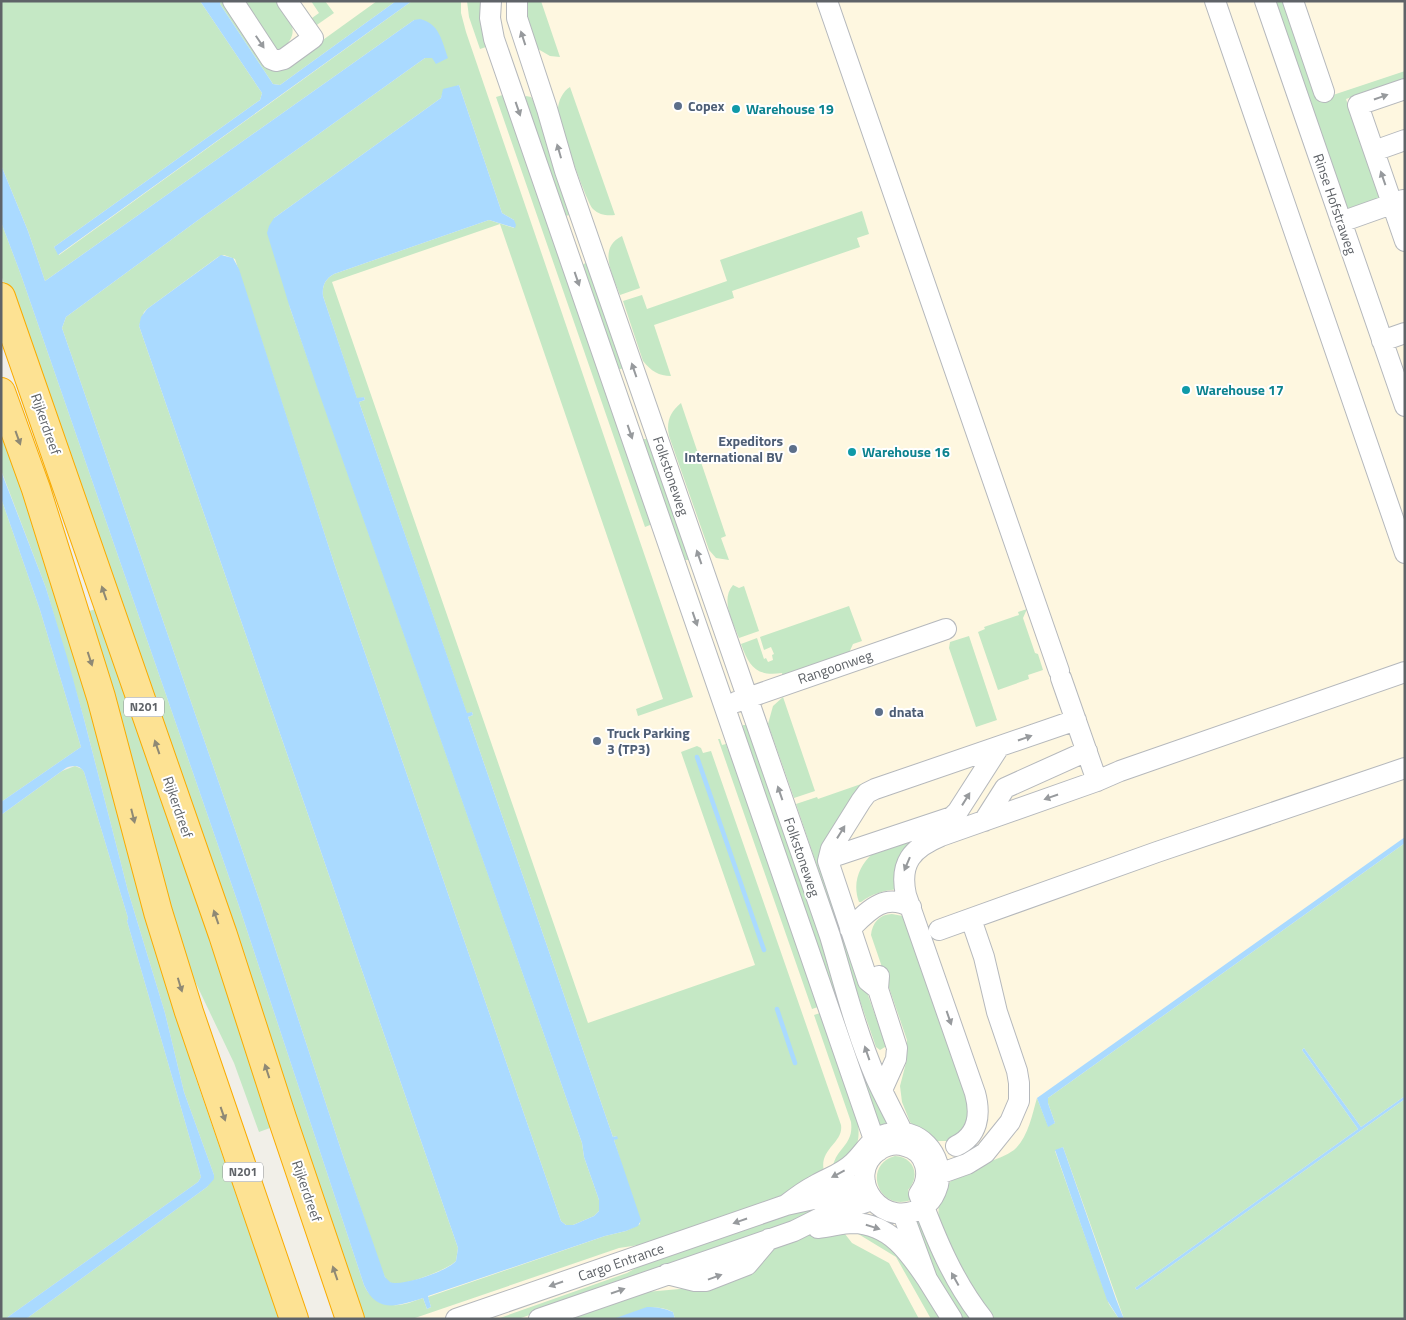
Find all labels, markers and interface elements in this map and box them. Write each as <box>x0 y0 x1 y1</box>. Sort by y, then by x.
one-way arrow <box>519 30 527 45</box>
one-way arrow <box>255 35 265 49</box>
one-way arrow <box>1374 93 1389 101</box>
place label: Copex <box>688 95 725 116</box>
place label: Warehouse 19 <box>746 98 834 119</box>
marker: Copex <box>672 100 684 112</box>
one-way arrow <box>515 101 522 116</box>
marker: Warehouse 19 <box>730 103 742 115</box>
one-way arrow <box>554 143 562 158</box>
street label: Rinse Hofstraweg <box>1308 151 1363 257</box>
one-way arrow <box>1379 170 1387 185</box>
one-way arrow <box>574 271 581 286</box>
one-way arrow <box>630 363 637 378</box>
place label: Warehouse 17 <box>1196 379 1284 400</box>
marker: Warehouse 17 <box>1180 384 1192 396</box>
street label: Rijkerdreef <box>26 390 67 458</box>
one-way arrow <box>627 425 634 440</box>
place label: Expeditors International BV <box>684 430 784 467</box>
one-way arrow <box>14 431 22 446</box>
street label: Folkstoneweg <box>648 433 695 518</box>
place label: Warehouse 16 <box>862 441 950 462</box>
marker: Expeditors International BV <box>787 443 799 455</box>
marker: Warehouse 16 <box>846 446 858 458</box>
one-way arrow <box>695 549 703 564</box>
one-way arrow <box>100 586 107 601</box>
one-way arrow <box>691 612 699 627</box>
street label: Rangoonweg <box>795 644 875 689</box>
one-way arrow <box>86 652 94 667</box>
road number: N201 <box>124 698 164 716</box>
place label: dnata <box>889 701 924 722</box>
marker: dnata <box>873 706 885 718</box>
place label: Truck Parking 3 (TP3) <box>607 722 690 759</box>
one-way arrow <box>1018 734 1033 741</box>
marker: Truck Parking 3 (TP3) <box>591 735 603 747</box>
one-way arrow <box>153 739 161 754</box>
street label: Rijkerdreef <box>158 773 199 841</box>
one-way arrow <box>776 786 784 801</box>
one-way arrow <box>961 792 971 805</box>
one-way arrow <box>1044 794 1059 801</box>
one-way arrow <box>129 808 137 823</box>
street label: Folkstoneweg <box>779 814 826 899</box>
one-way arrow <box>837 826 846 839</box>
one-way arrow <box>903 857 911 871</box>
one-way arrow <box>212 909 220 924</box>
one-way arrow <box>177 978 185 993</box>
one-way arrow <box>945 1011 953 1026</box>
one-way arrow <box>862 1045 870 1060</box>
one-way arrow <box>262 1064 270 1079</box>
one-way arrow <box>220 1107 228 1122</box>
street label: Rijkerdreef <box>287 1157 328 1225</box>
road number: N201 <box>223 1162 263 1182</box>
one-way arrow <box>830 1170 845 1178</box>
one-way arrow <box>732 1217 747 1225</box>
one-way arrow <box>865 1224 880 1231</box>
street label: Cargo Entrance <box>575 1237 667 1286</box>
one-way arrow <box>331 1265 338 1280</box>
one-way arrow <box>951 1271 959 1286</box>
one-way arrow <box>708 1273 723 1281</box>
one-way arrow <box>548 1281 563 1288</box>
one-way arrow <box>611 1287 626 1295</box>

